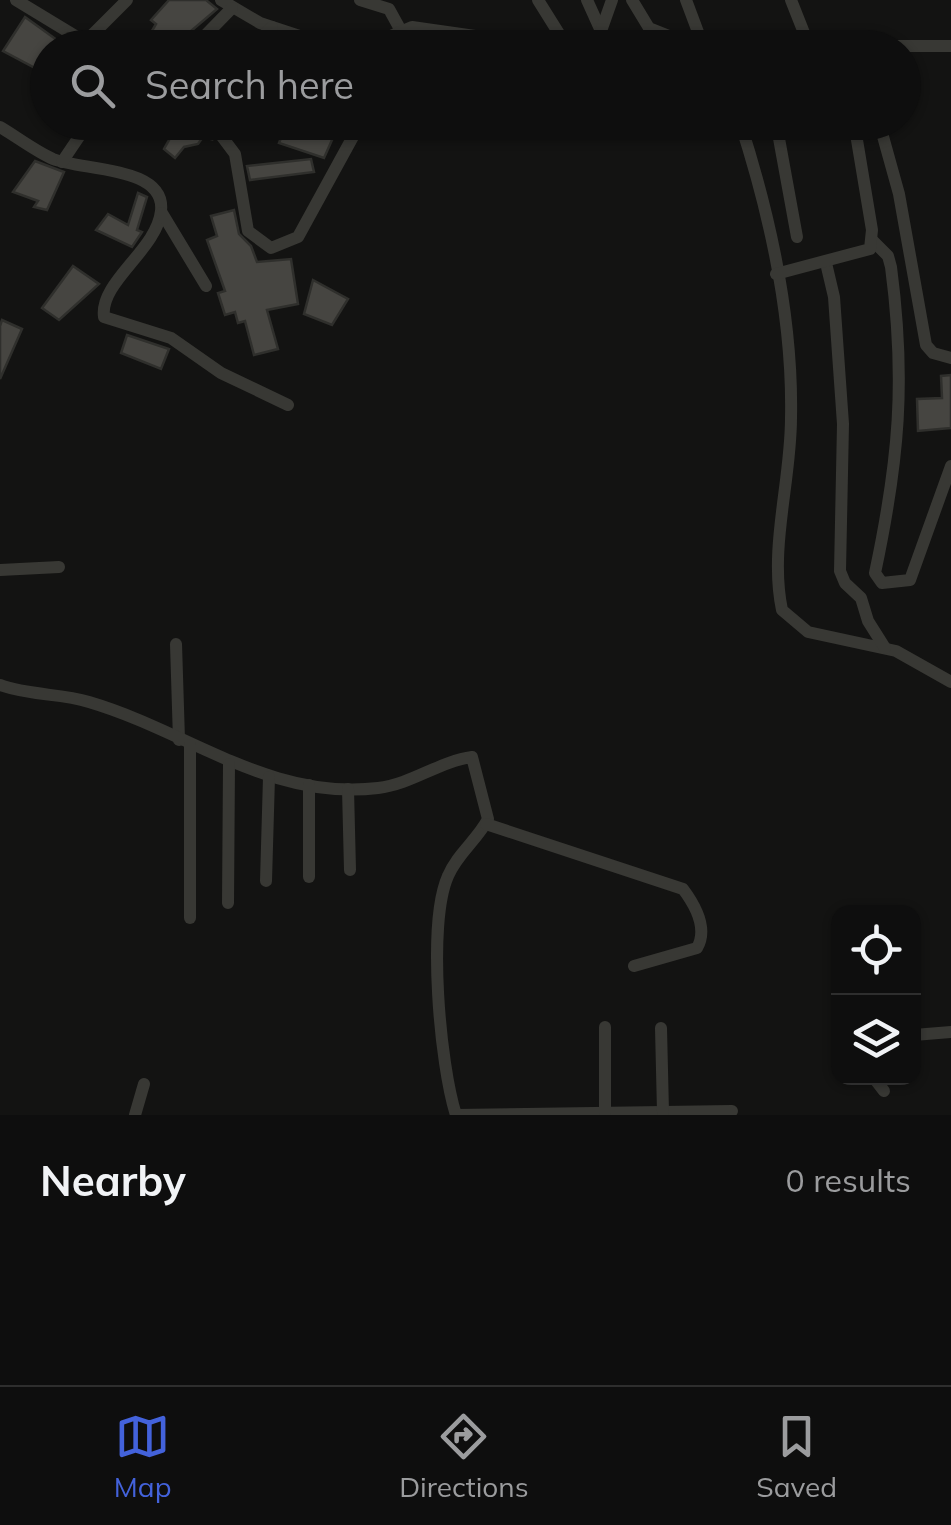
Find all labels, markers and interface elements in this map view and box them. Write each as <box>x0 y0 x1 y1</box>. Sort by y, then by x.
search box <box>30 30 921 140</box>
icon: search <box>65 58 120 113</box>
text: Search here <box>145 61 354 109</box>
map controls <box>831 905 921 1085</box>
button: locate <box>831 905 921 995</box>
button: layers <box>831 995 921 1085</box>
text: Nearby <box>40 1154 186 1207</box>
text: 0 results <box>786 1160 911 1200</box>
tab: Map <box>114 1409 171 1504</box>
tab: Directions <box>399 1409 529 1504</box>
tab: Saved <box>756 1409 837 1504</box>

